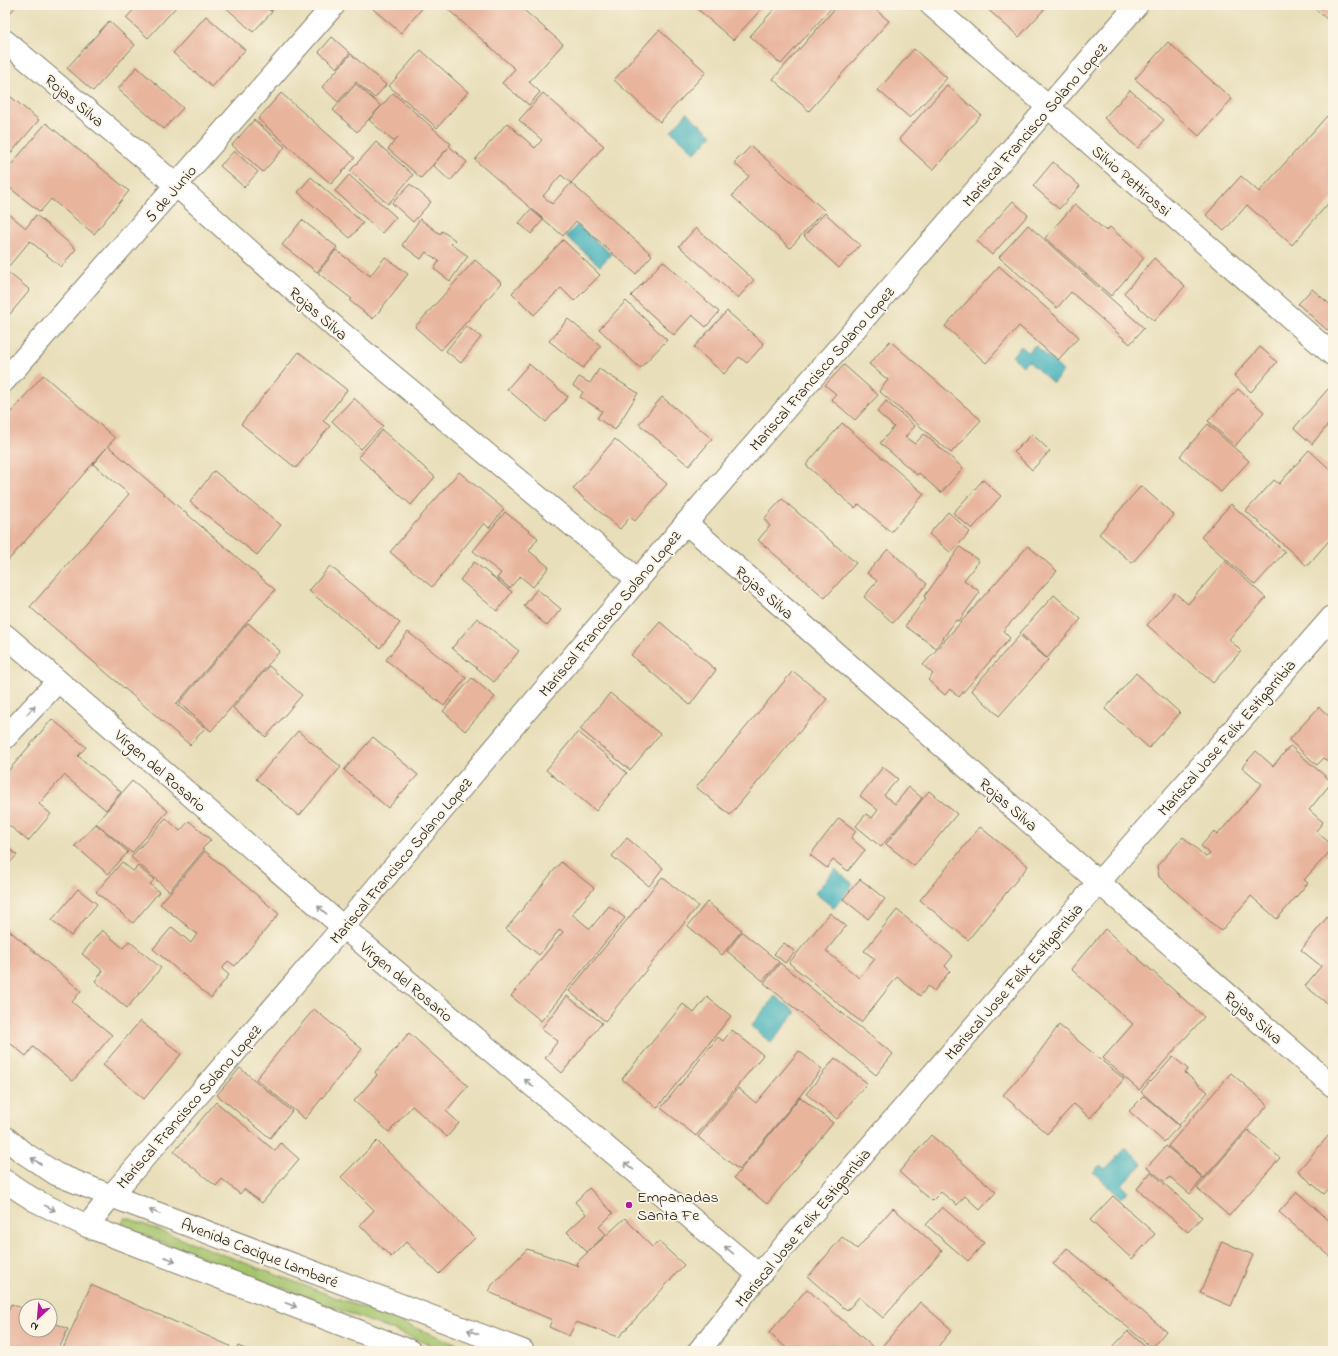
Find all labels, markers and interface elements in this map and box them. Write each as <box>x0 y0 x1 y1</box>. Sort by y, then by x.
street label: Mariscal Francisco Solano Lopez <box>957 37 1114 213</box>
street label: Rojas Silva <box>39 69 109 134</box>
street label: Silvio Pettirossi <box>1086 140 1176 223</box>
street label: 5 de Junio <box>140 160 203 228</box>
street label: Mariscal Francisco Solano Lopez <box>744 281 901 457</box>
street label: Rojas Silva <box>283 282 353 347</box>
street label: Mariscal Francisco Solano Lopez <box>533 525 688 703</box>
street label: Rojas Silva <box>729 561 799 626</box>
street label: Mariscal Jose Felix Estigarribia <box>1152 655 1303 822</box>
one-way arrow <box>27 704 36 715</box>
street label: Virgen del Rosario <box>108 724 211 818</box>
street label: Mariscal Francisco Solano Lopez <box>324 772 479 950</box>
street label: Rojas Silva <box>973 773 1043 838</box>
street label: Mariscal Jose Felix Estigarribia <box>939 899 1090 1066</box>
one-way arrow <box>317 905 328 914</box>
street label: Virgen del Rosario <box>353 936 458 1029</box>
street label: Rojas Silva <box>1218 986 1288 1051</box>
street label: Mariscal Francisco Solano Lopez <box>111 1019 268 1195</box>
one-way arrow <box>524 1079 535 1088</box>
street label: Mariscal Jose Felix Estigarribia <box>730 1144 877 1313</box>
one-way arrow <box>30 1156 42 1164</box>
one-way arrow <box>624 1162 634 1171</box>
place label: Empanadas Santa Fe <box>637 1186 719 1228</box>
marker: Empanadas Santa Fe <box>624 1200 634 1210</box>
one-way arrow <box>44 1205 56 1213</box>
one-way arrow <box>150 1208 162 1216</box>
street label: Avenida Cacique Lambaré <box>177 1213 342 1295</box>
one-way arrow <box>723 1245 734 1254</box>
one-way arrow <box>164 1255 176 1263</box>
north arrow <box>18 1298 58 1338</box>
one-way arrow <box>285 1302 297 1310</box>
text: N <box>27 1317 41 1335</box>
one-way arrow <box>468 1328 480 1336</box>

